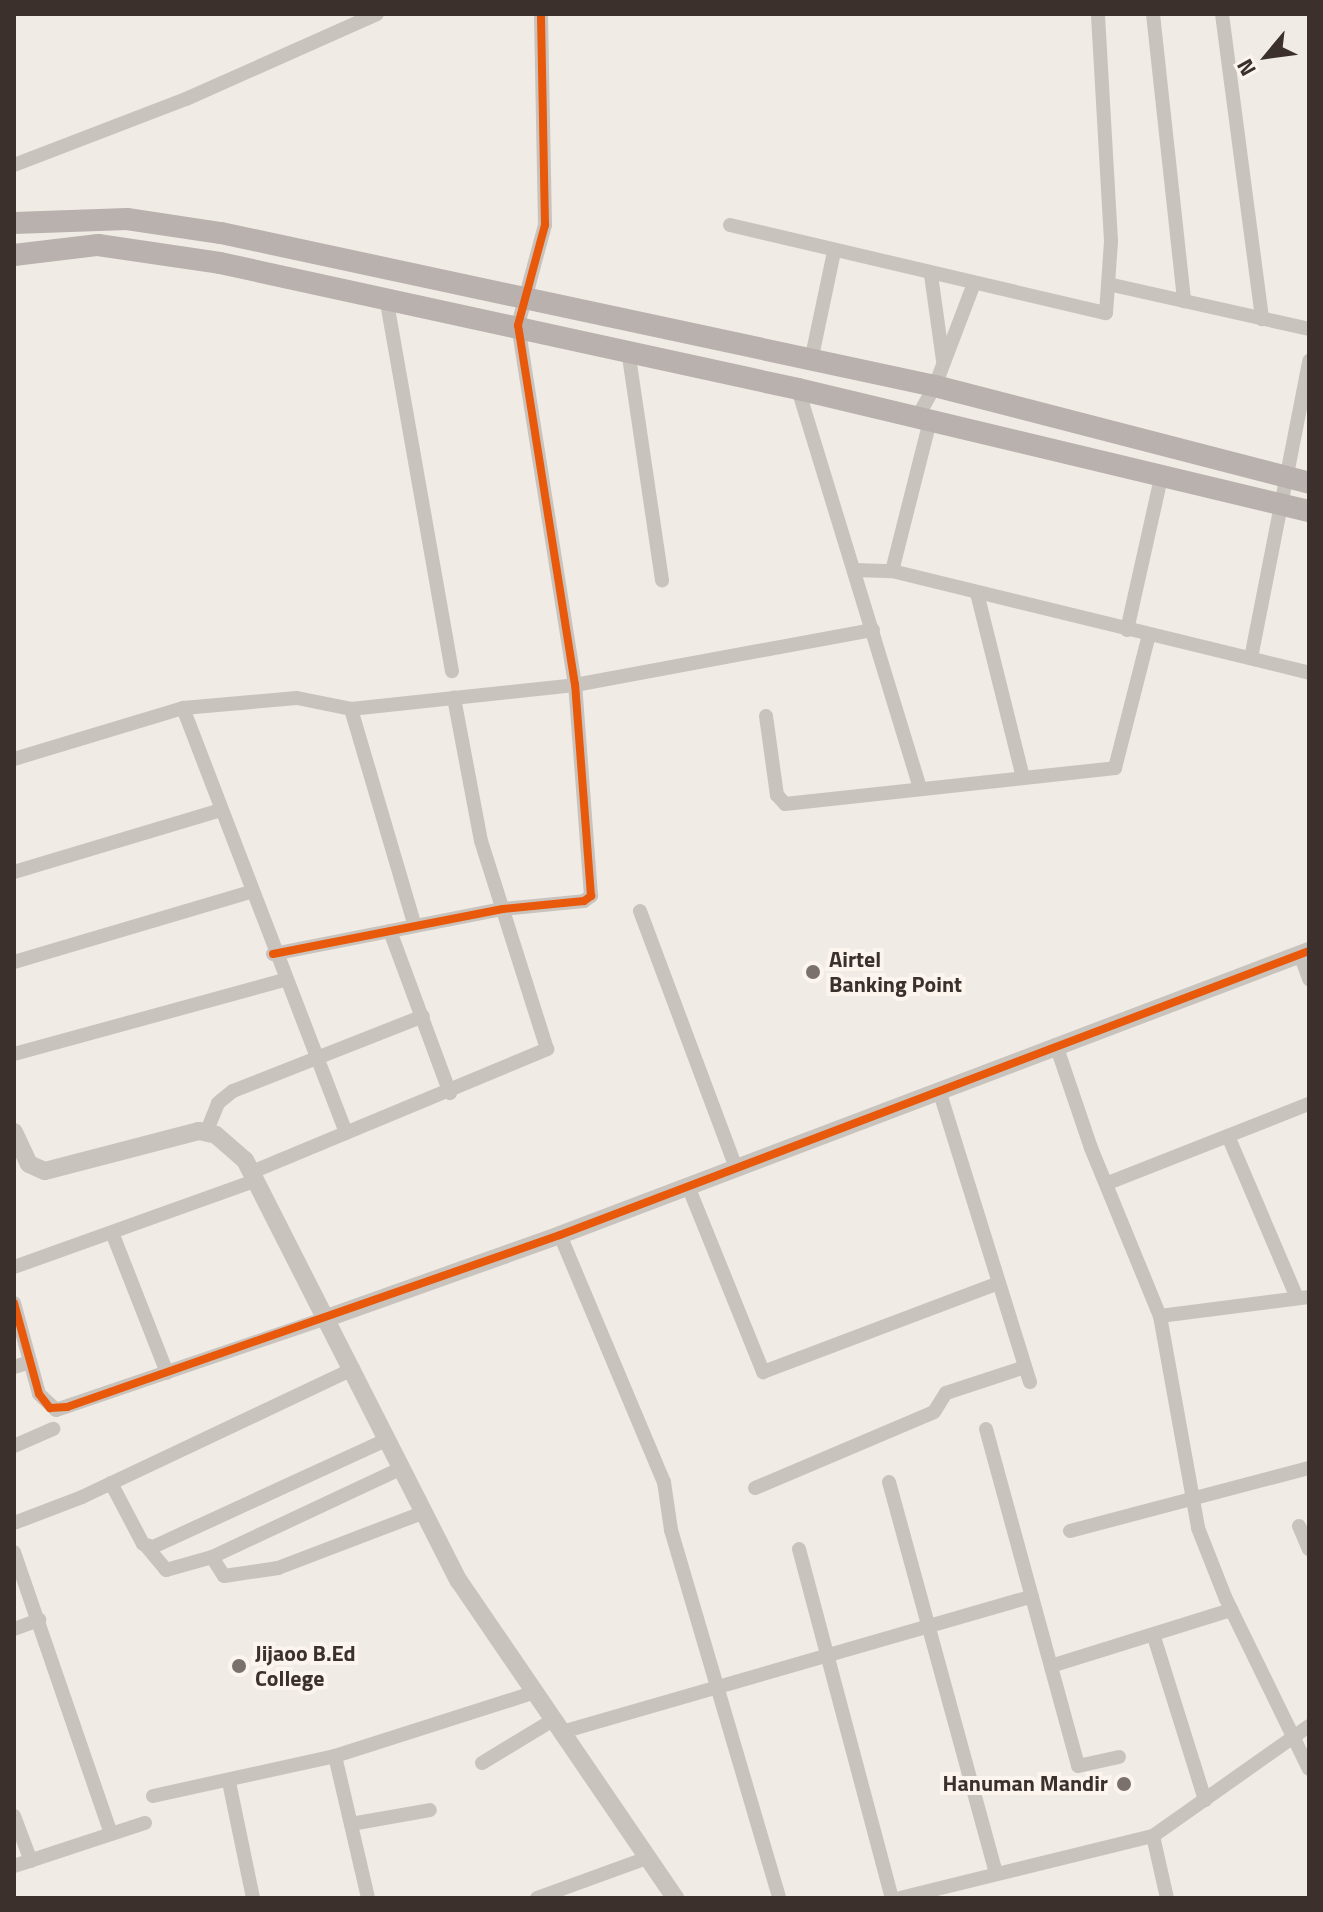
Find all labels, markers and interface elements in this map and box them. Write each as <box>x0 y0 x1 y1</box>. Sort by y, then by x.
north arrow <box>1227 16 1307 96</box>
text: N <box>1227 53 1265 83</box>
place label: Airtel Banking Point <box>829 946 962 998</box>
marker: Airtel Banking Point <box>804 963 822 981</box>
place label: Jijaoo B.Ed College <box>255 1640 356 1692</box>
marker: Jijaoo B.Ed College <box>230 1657 248 1675</box>
place label: Hanuman Mandir <box>943 1771 1108 1797</box>
marker: Hanuman Mandir <box>1115 1775 1133 1793</box>

